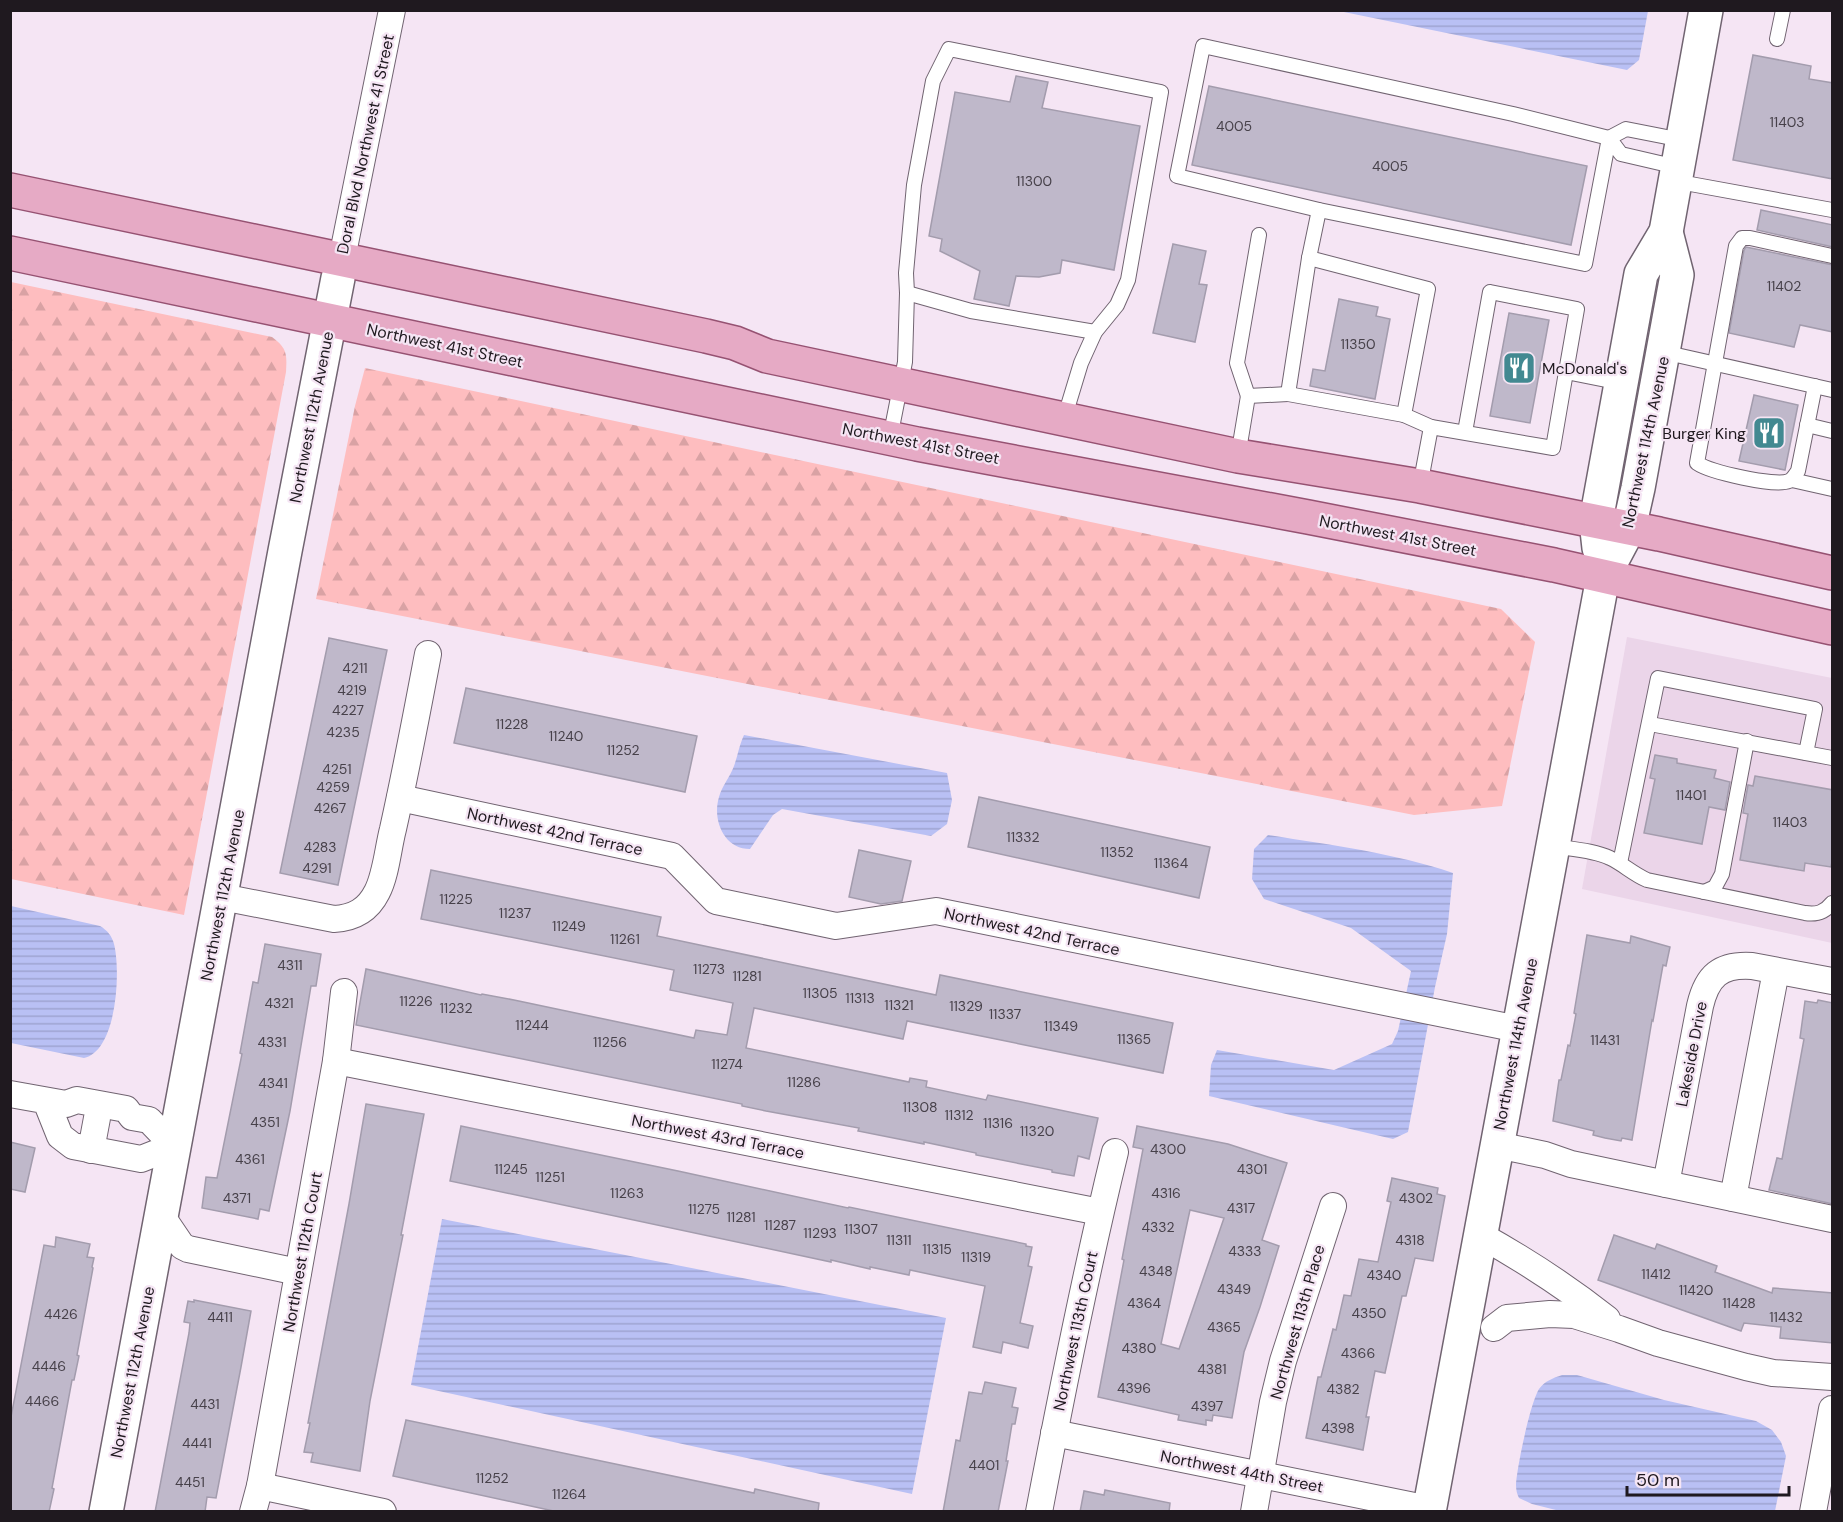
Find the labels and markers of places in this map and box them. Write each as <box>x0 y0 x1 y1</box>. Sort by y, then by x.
restaurant icon: McDonald's <box>1501 350 1537 386</box>
place label: McDonald's <box>1542 358 1627 379</box>
restaurant icon: Burger King <box>1751 415 1787 451</box>
place label: Burger King <box>1662 423 1746 444</box>

